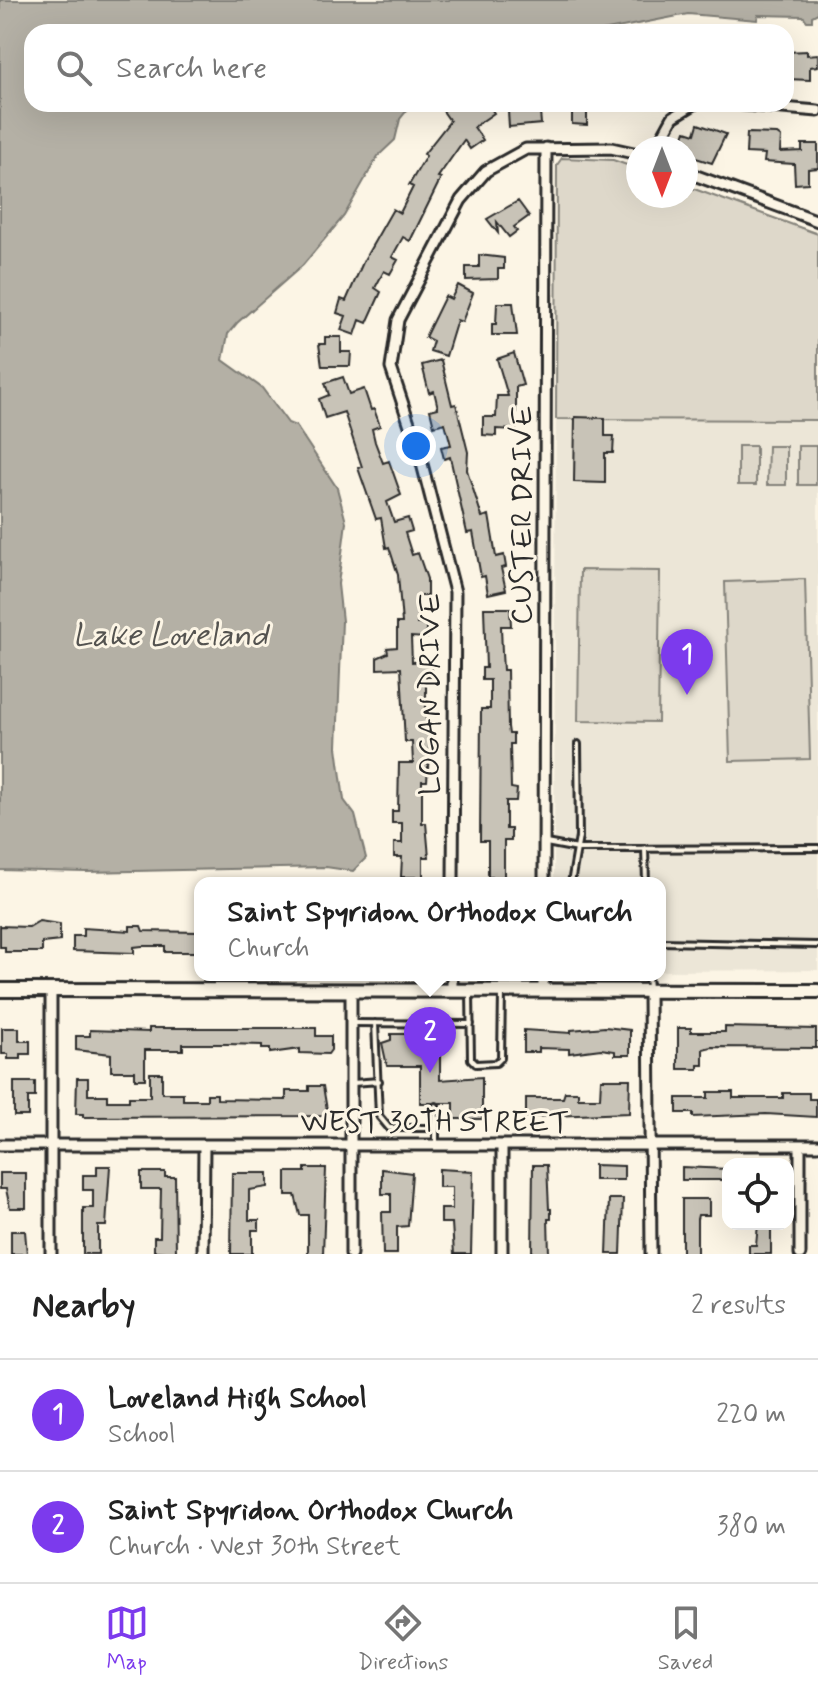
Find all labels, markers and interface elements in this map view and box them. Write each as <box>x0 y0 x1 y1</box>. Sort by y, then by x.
search box <box>24 24 794 112</box>
icon: search <box>52 46 96 90</box>
text: Search here <box>116 49 267 88</box>
north arrow <box>626 136 698 208</box>
street label: CUSTER DRIVE <box>503 405 542 625</box>
your location <box>396 426 436 466</box>
street label: LOGAN DRIVE <box>411 593 450 795</box>
water label: Lake Loveland <box>72 615 271 657</box>
pin: 1 <box>661 629 713 695</box>
popup <box>194 877 666 981</box>
text: Saint Spyridon Orthodox Church <box>227 893 633 932</box>
text: Church <box>227 932 310 966</box>
pin: 2 <box>404 1007 456 1073</box>
street label: WEST 30TH STREET <box>301 1103 569 1142</box>
map controls <box>722 1158 794 1230</box>
button: locate <box>722 1158 794 1230</box>
text: Nearby <box>32 1284 136 1329</box>
text: 2 results <box>691 1289 786 1323</box>
text: Loveland High School <box>108 1379 367 1418</box>
text: 1 <box>52 1398 64 1432</box>
text: 220 m <box>716 1398 786 1432</box>
text: School <box>108 1418 175 1452</box>
text: Saint Spyridon Orthodox Church <box>108 1491 513 1530</box>
text: 2 <box>52 1510 64 1544</box>
text: 380 m <box>717 1510 786 1544</box>
text: Church · West 30th Street <box>108 1530 401 1564</box>
tab: Map <box>105 1601 149 1677</box>
tab: Directions <box>358 1601 448 1677</box>
tab: Saved <box>658 1601 713 1677</box>

